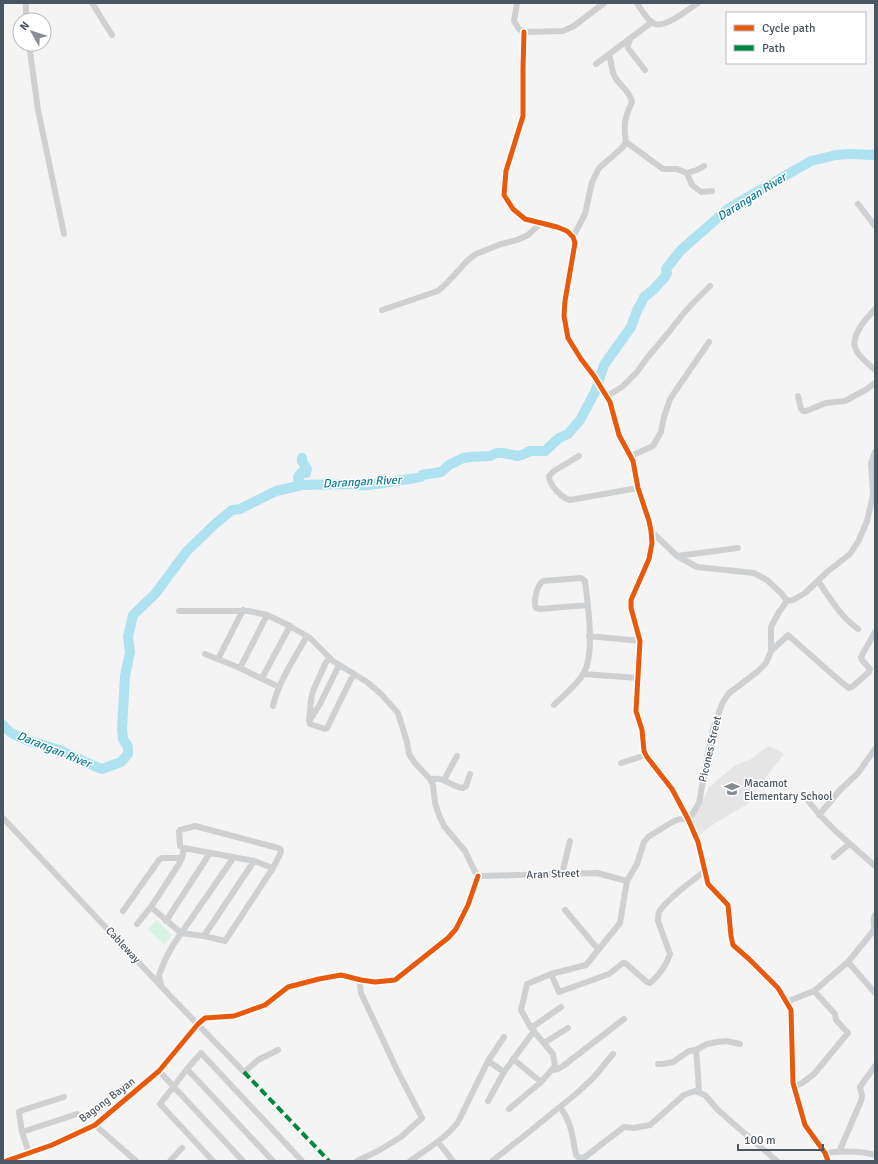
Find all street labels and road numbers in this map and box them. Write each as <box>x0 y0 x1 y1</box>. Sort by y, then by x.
street label: Picones Street <box>696 715 724 783</box>
street label: Aran Street <box>526 867 580 881</box>
street label: Cableway <box>103 924 144 966</box>
street label: Bagong Bayan <box>76 1075 138 1125</box>

